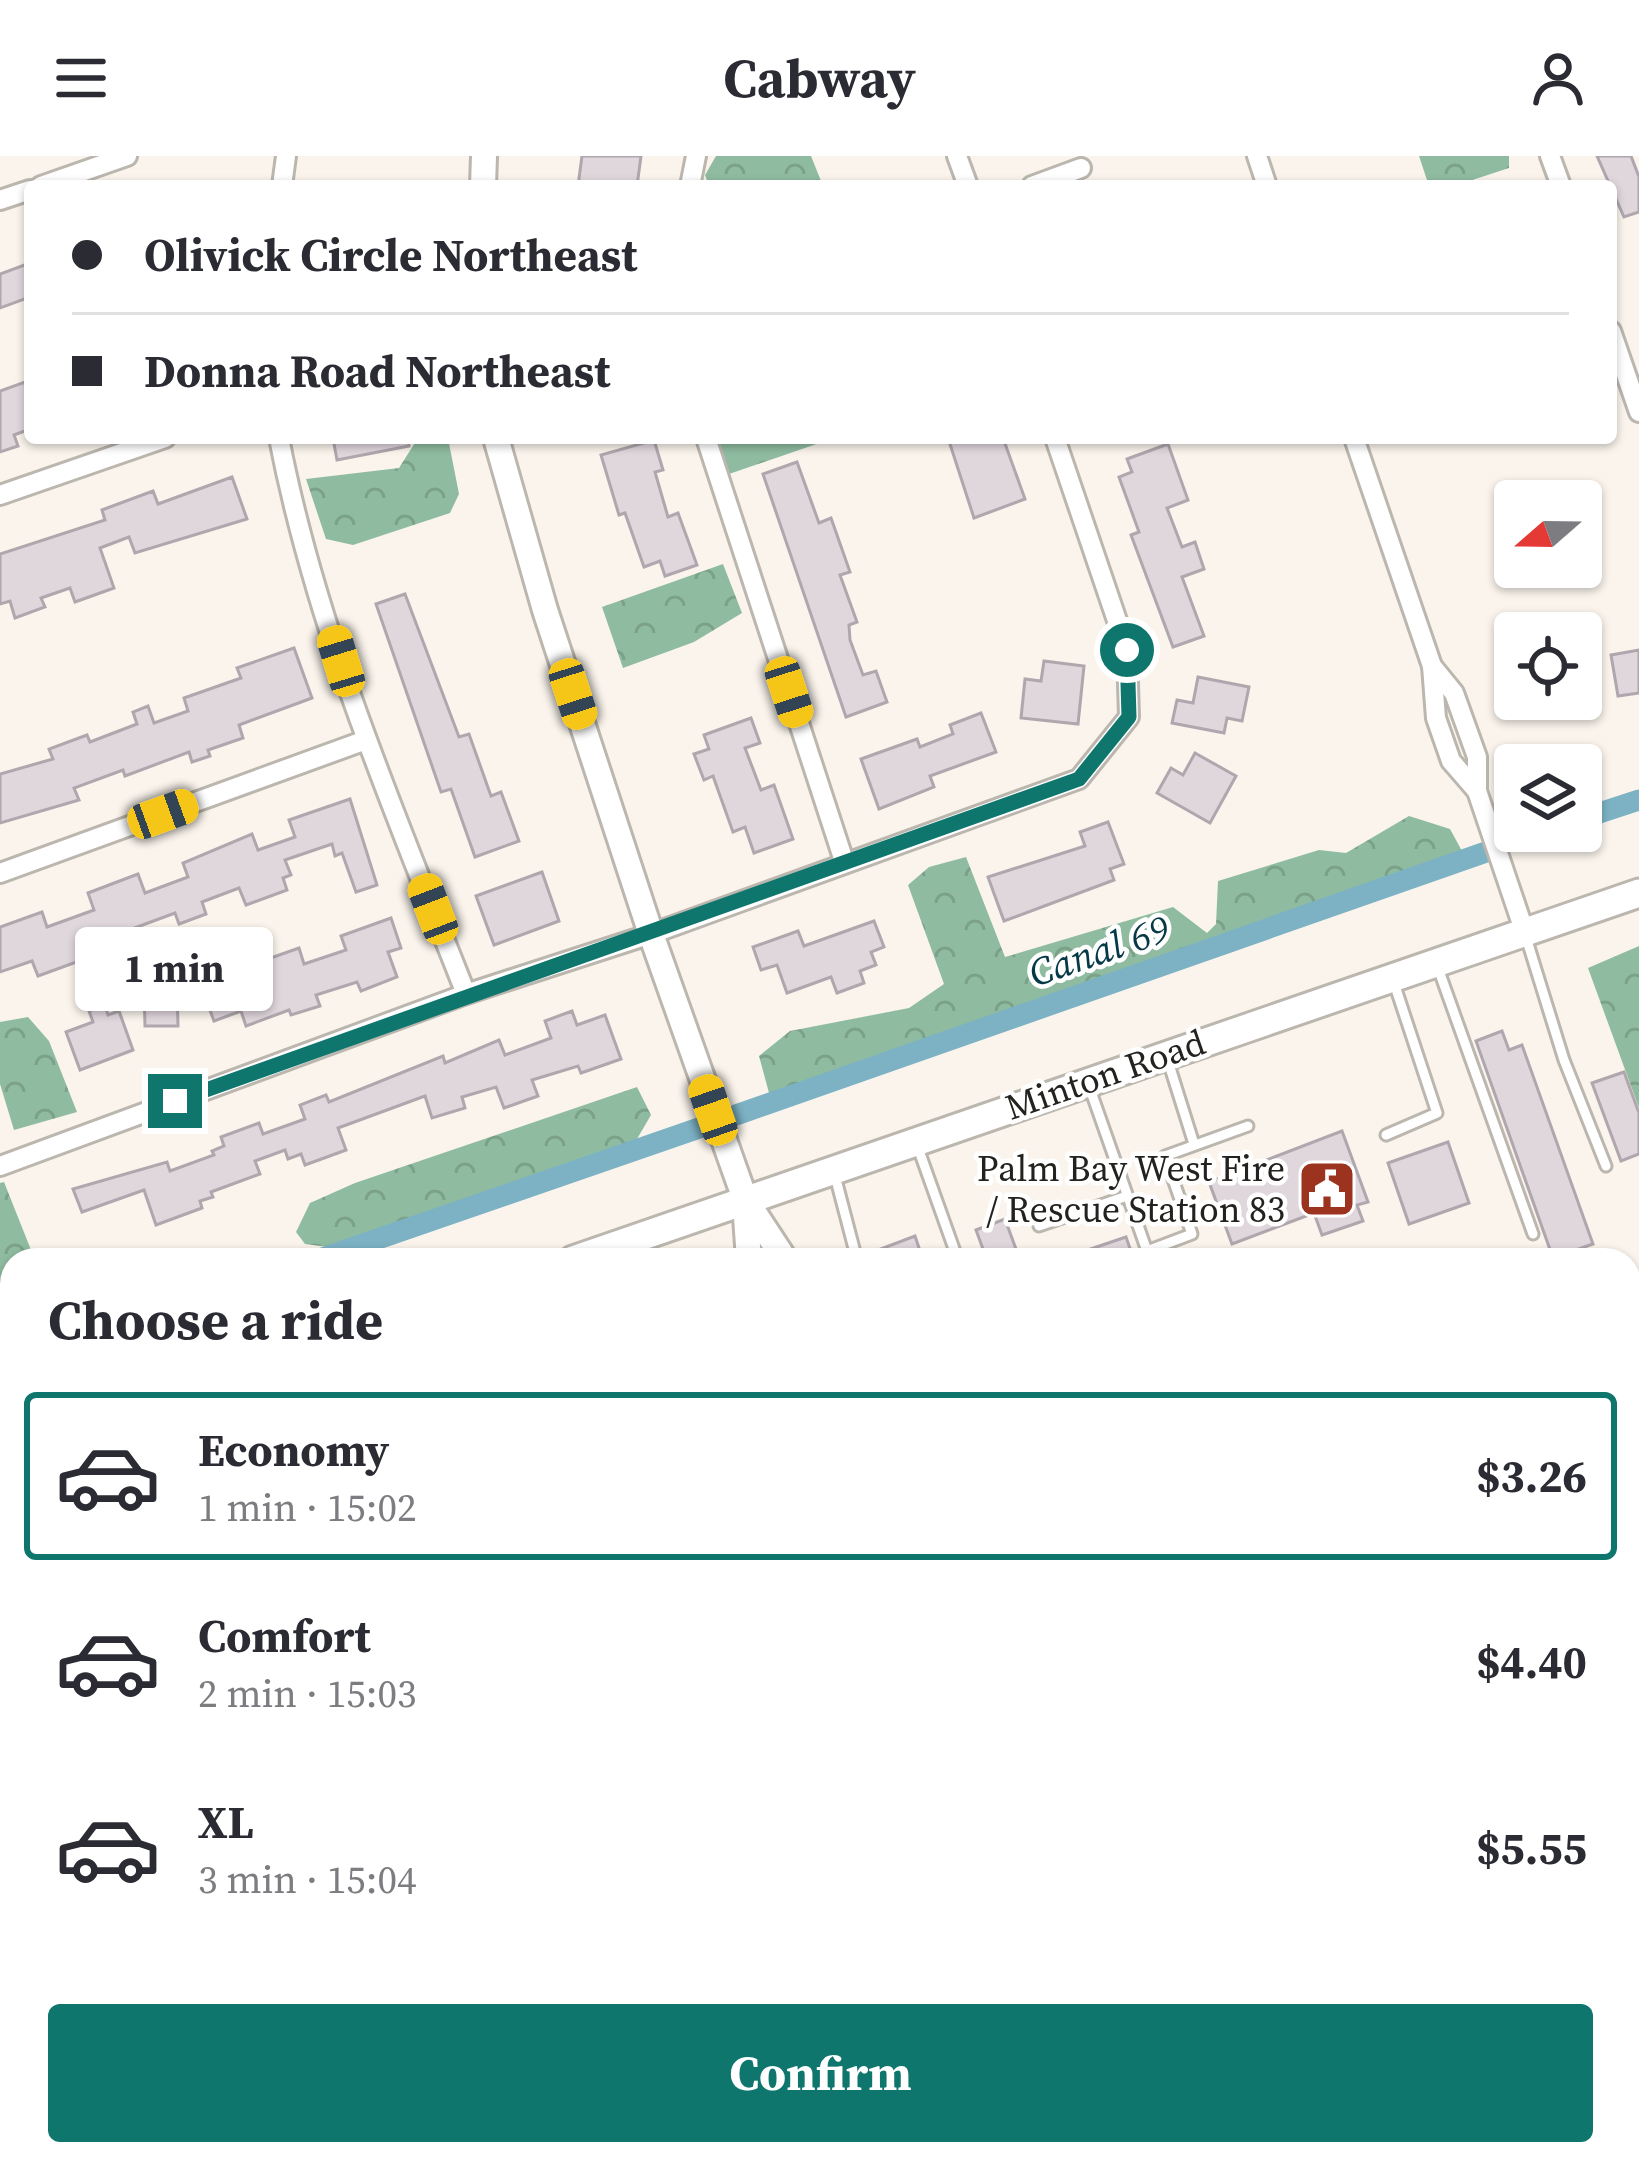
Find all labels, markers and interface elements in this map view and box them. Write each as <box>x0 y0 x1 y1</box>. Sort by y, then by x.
text: Cabway <box>723 41 916 115</box>
icon: menu <box>48 45 114 111</box>
icon: person <box>1525 45 1591 111</box>
text: Olivick Circle Northeast <box>144 224 637 286</box>
text: Donna Road Northeast <box>144 340 610 402</box>
north arrow <box>1494 480 1602 588</box>
map controls <box>1494 480 1602 852</box>
button: locate <box>1494 612 1602 720</box>
car <box>313 621 369 701</box>
route start <box>1100 623 1154 677</box>
car <box>761 652 817 732</box>
car <box>545 654 601 734</box>
button: layers <box>1494 744 1602 852</box>
car <box>123 785 203 843</box>
car <box>403 869 463 949</box>
water label: Canal 69 <box>1022 902 1177 999</box>
callout: 1 min <box>76 927 274 1011</box>
text: 1 min <box>123 942 225 995</box>
street label: Minton Road <box>999 1017 1212 1132</box>
car <box>684 1070 742 1150</box>
route end <box>148 1074 202 1128</box>
place label: Palm Bay West Fire / Rescue Station 83 <box>977 1144 1285 1234</box>
public building icon: Palm Bay West Fire / Rescue Station 83 <box>1296 1158 1358 1220</box>
text: Choose a ride <box>48 1283 383 1357</box>
text: Economy <box>198 1419 389 1481</box>
icon: car <box>54 1422 162 1530</box>
text: $3.26 <box>1476 1445 1587 1507</box>
text: 1 min · 15:02 <box>198 1481 417 1534</box>
text: Comfort <box>198 1605 371 1667</box>
icon: car <box>54 1608 162 1716</box>
text: $4.40 <box>1476 1631 1587 1693</box>
text: 2 min · 15:03 <box>198 1667 417 1720</box>
text: XL <box>198 1791 254 1853</box>
icon: car <box>54 1794 162 1902</box>
text: $5.55 <box>1476 1817 1587 1879</box>
text: 3 min · 15:04 <box>198 1853 417 1906</box>
button: Confirm <box>48 2004 1593 2142</box>

